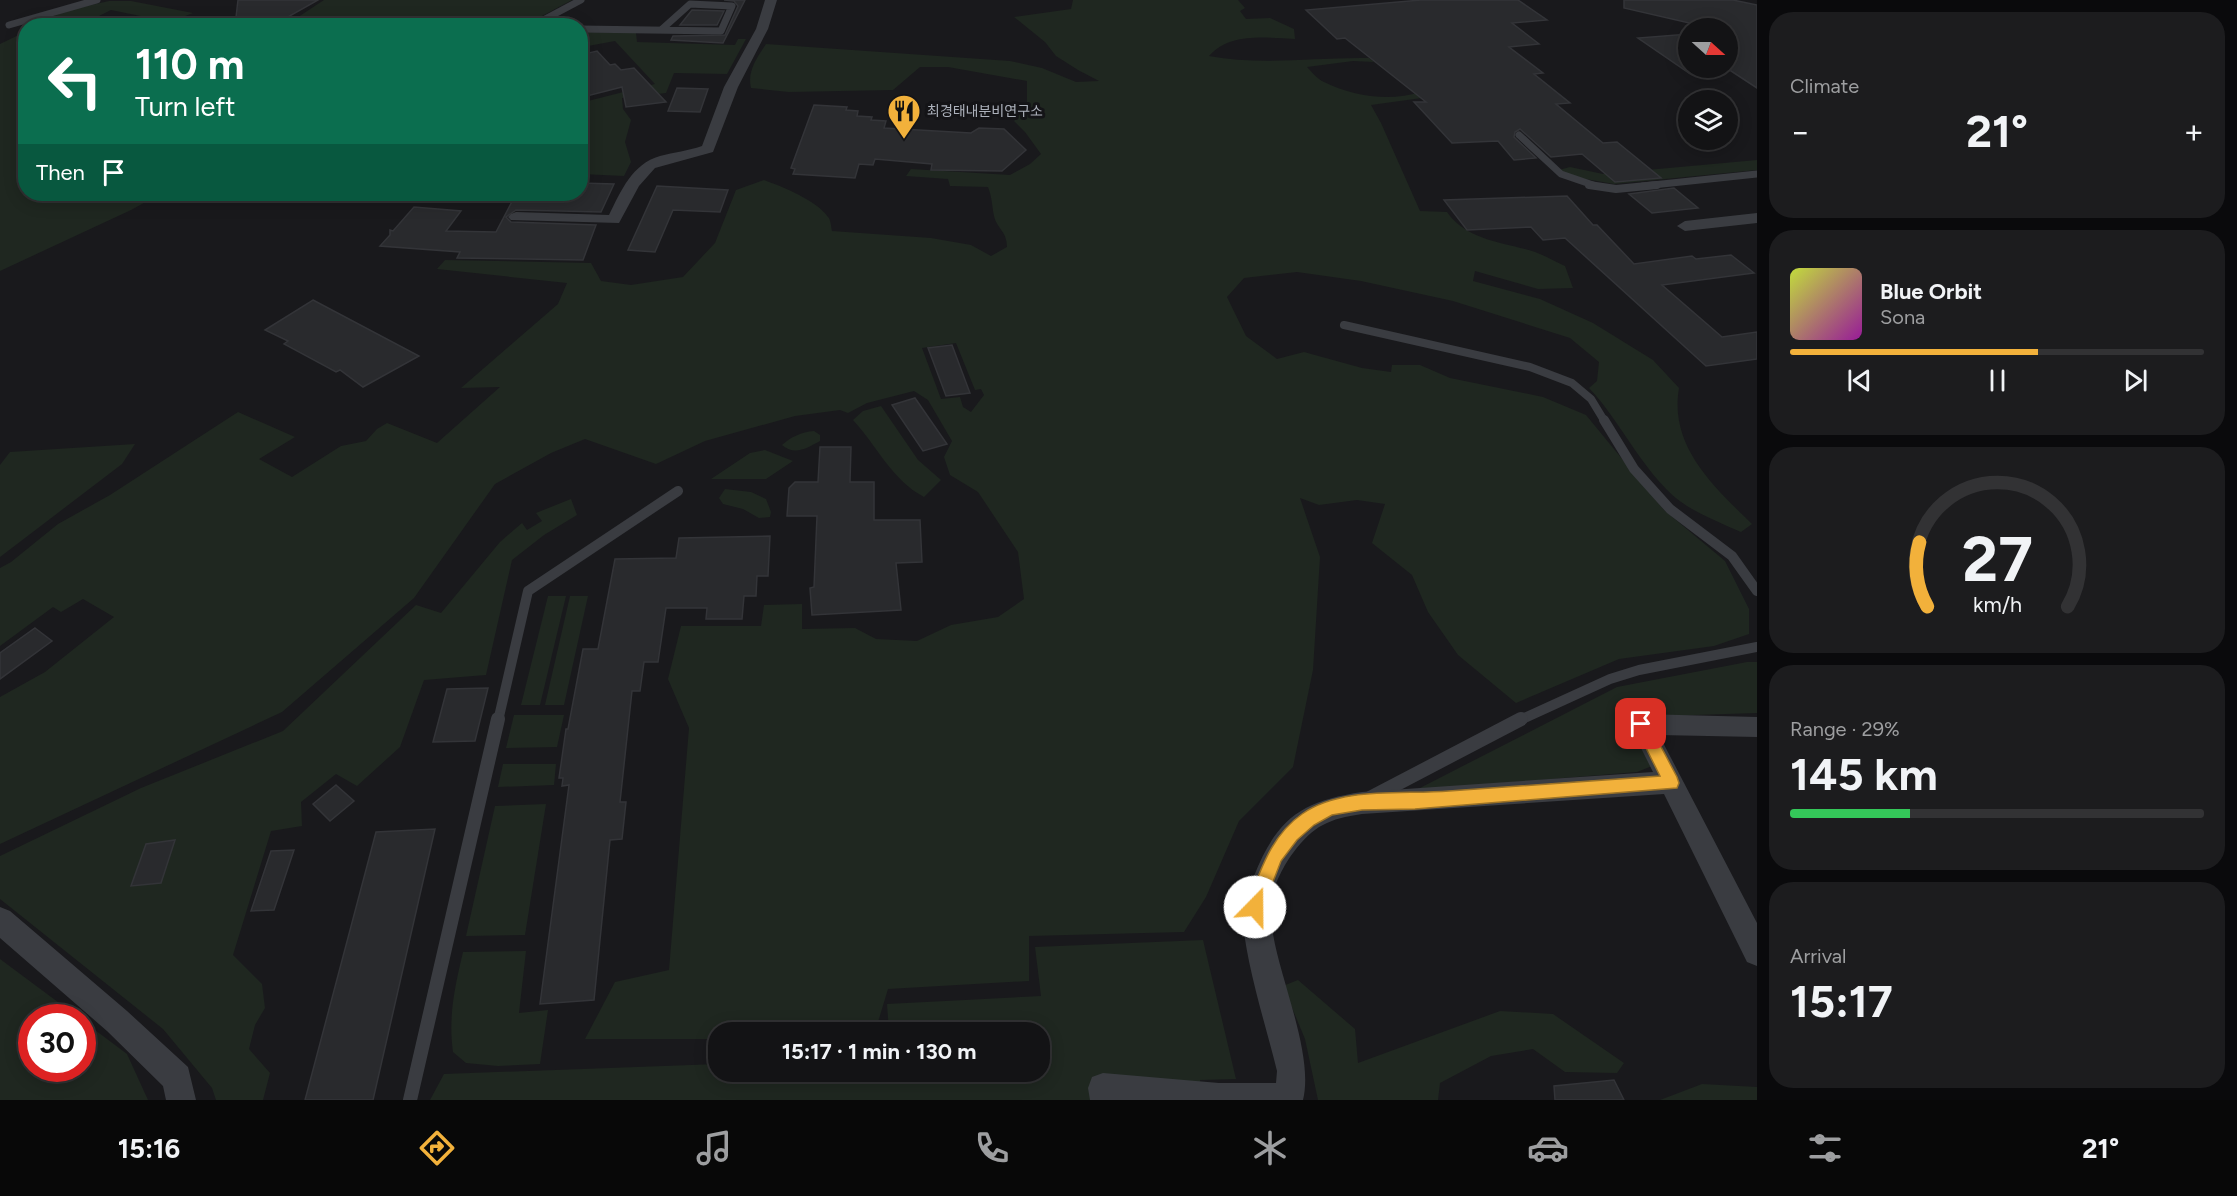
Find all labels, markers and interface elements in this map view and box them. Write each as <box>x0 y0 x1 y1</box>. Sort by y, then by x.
north arrow <box>1678 18 1738 78</box>
map controls <box>1678 18 1738 150</box>
text: 110 m <box>135 39 244 90</box>
icon: left <box>36 42 114 120</box>
text: Climate <box>1790 74 1859 98</box>
text: Turn left <box>135 90 235 123</box>
button: layers <box>1678 90 1738 150</box>
restaurant icon: 최경태내분비연구소 <box>886 93 922 140</box>
place label: 최경태내분비연구소 <box>927 103 1043 120</box>
text: 21° <box>1966 104 2028 158</box>
text: − <box>1790 112 1811 151</box>
text: + <box>2183 112 2204 151</box>
icon: arrive <box>97 156 130 189</box>
text: Then <box>36 159 85 186</box>
text: Blue Orbit <box>1880 278 1982 305</box>
text: Sona <box>1880 305 1925 329</box>
icon: previous <box>1843 364 1876 397</box>
icon: pause <box>1981 364 2014 397</box>
icon: next <box>2119 364 2152 397</box>
text: 27 <box>1962 522 2032 597</box>
text: km/h <box>1973 592 2021 617</box>
pin <box>1615 698 1666 749</box>
icon: arrive <box>1624 707 1657 740</box>
text: Range · 29% <box>1790 717 1900 741</box>
text: 145 km <box>1790 747 1938 801</box>
position arrow <box>1223 875 1287 939</box>
text: Arrival <box>1790 944 1846 968</box>
text: 15:17 <box>1790 974 1893 1028</box>
speed limit sign: 30 <box>18 1004 96 1082</box>
text: 15:17 · 1 min · 130 m <box>782 1038 976 1065</box>
icon: directions <box>416 1127 458 1169</box>
icon: music <box>693 1127 735 1169</box>
icon: phone <box>971 1127 1013 1169</box>
icon: climate <box>1249 1127 1291 1169</box>
icon: car <box>1527 1127 1569 1169</box>
icon: filters <box>1804 1127 1846 1169</box>
text: 15:16 <box>118 1132 180 1165</box>
text: 21° <box>2082 1132 2119 1165</box>

